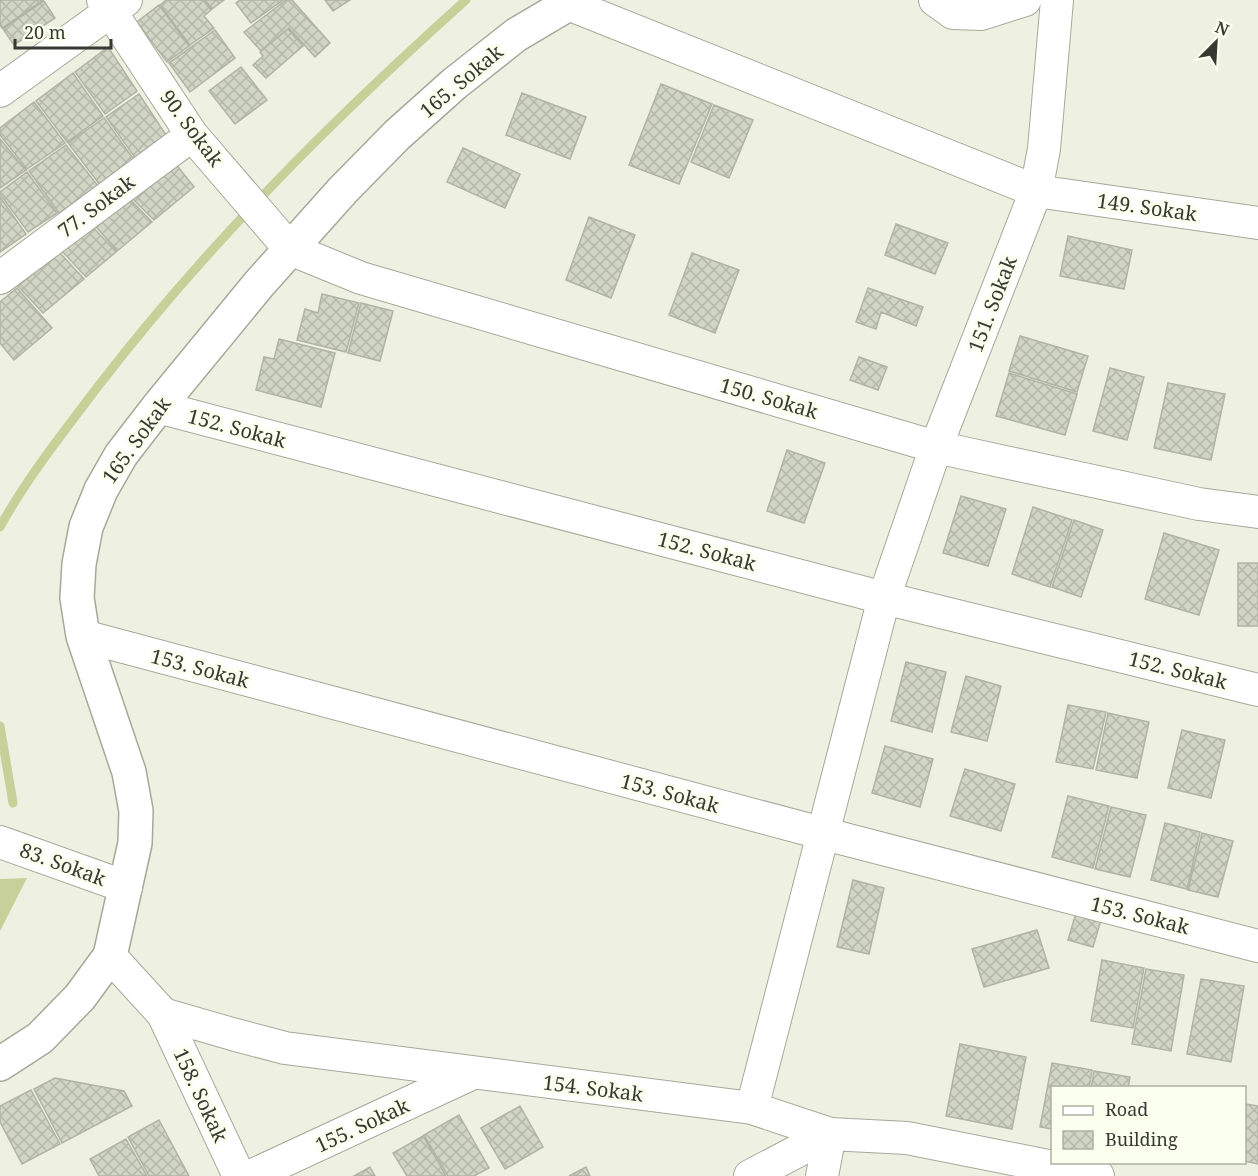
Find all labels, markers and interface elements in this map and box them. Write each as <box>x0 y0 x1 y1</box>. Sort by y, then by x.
scale bar <box>15 12 111 50</box>
north arrow <box>1186 12 1246 72</box>
text: N <box>1212 16 1233 41</box>
text: 20 m <box>24 20 66 44</box>
street label: 165. Sokak <box>414 38 509 124</box>
street label: 90. Sokak <box>154 84 230 172</box>
street label: 77. Sokak <box>52 168 140 244</box>
street label: 149. Sokak <box>1095 187 1199 227</box>
street label: 151. Sokak <box>961 252 1023 356</box>
street label: 150. Sokak <box>717 371 821 425</box>
street label: 165. Sokak <box>95 391 177 489</box>
street label: 152. Sokak <box>185 402 289 454</box>
street label: 152. Sokak <box>655 525 759 577</box>
street label: 153. Sokak <box>148 642 252 694</box>
street label: 152. Sokak <box>1126 645 1230 695</box>
street label: 153. Sokak <box>618 767 722 819</box>
street label: 83. Sokak <box>16 836 110 892</box>
street label: 153. Sokak <box>1088 890 1192 940</box>
street label: 158. Sokak <box>167 1044 235 1147</box>
street label: 154. Sokak <box>541 1068 645 1108</box>
legend <box>1051 1086 1246 1164</box>
street label: 155. Sokak <box>311 1091 414 1159</box>
text: Road <box>1105 1097 1148 1121</box>
text: Building <box>1105 1127 1178 1151</box>

